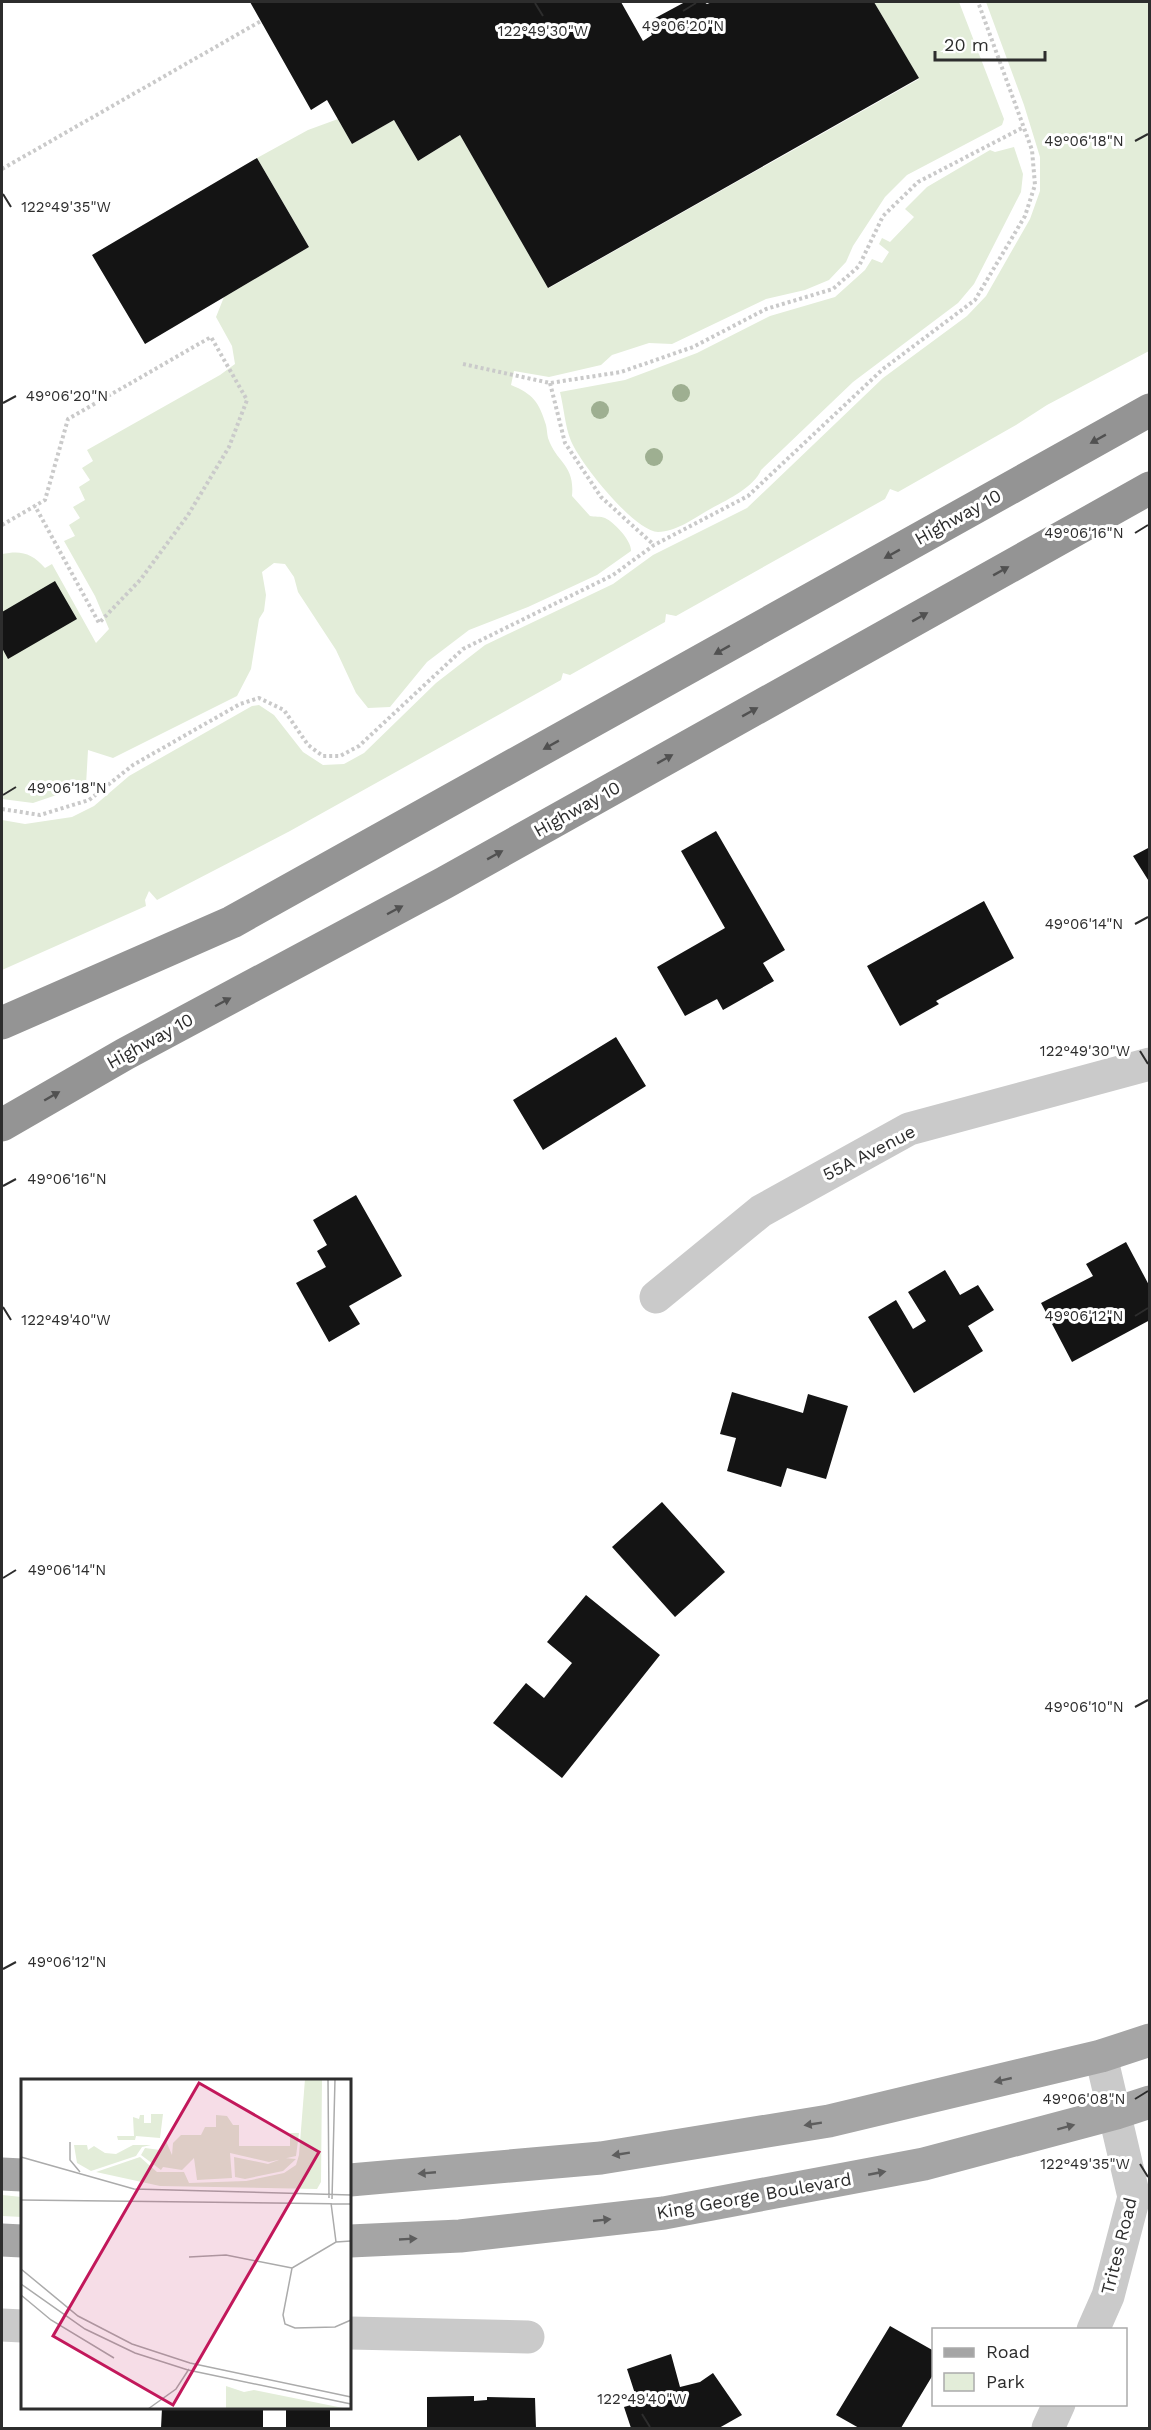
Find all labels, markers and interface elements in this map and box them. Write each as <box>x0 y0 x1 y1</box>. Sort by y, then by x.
text: 49°06'20"N <box>642 17 724 35</box>
text: 122°49'30"W <box>498 22 588 40</box>
scale bar <box>935 24 1044 62</box>
text: 20 m <box>944 34 989 55</box>
text: 49°06'18"N <box>1044 132 1124 150</box>
text: 122°49'35"W <box>21 198 111 216</box>
text: 49°06'20"N <box>26 387 108 405</box>
one-way arrow <box>1090 433 1107 443</box>
street label: Highway 10 <box>911 484 1005 549</box>
text: 49°06'16"N <box>1044 524 1124 542</box>
one-way arrow <box>884 549 900 560</box>
one-way arrow <box>992 567 1009 577</box>
one-way arrow <box>912 611 928 622</box>
one-way arrow <box>713 645 730 655</box>
one-way arrow <box>742 707 759 717</box>
one-way arrow <box>543 740 560 750</box>
one-way arrow <box>657 754 674 764</box>
street label: Highway 10 <box>530 776 624 841</box>
text: 49°06'18"N <box>27 779 107 797</box>
one-way arrow <box>487 850 504 860</box>
one-way arrow <box>387 905 404 915</box>
text: 49°06'14"N <box>1045 915 1123 933</box>
one-way arrow <box>215 997 232 1007</box>
street label: Highway 10 <box>103 1008 197 1073</box>
text: 122°49'30"W <box>1040 1042 1130 1060</box>
one-way arrow <box>44 1090 60 1101</box>
street label: 55A Avenue <box>819 1120 919 1185</box>
text: 49°06'16"N <box>27 1170 107 1188</box>
text: 49°06'12"N <box>1045 1307 1123 1325</box>
text: 122°49'40"W <box>21 1311 111 1329</box>
text: 49°06'14"N <box>28 1561 106 1579</box>
text: 49°06'10"N <box>1044 1698 1124 1716</box>
text: 49°06'12"N <box>28 1953 106 1971</box>
one-way arrow <box>994 2075 1012 2085</box>
inset map <box>21 2079 351 2409</box>
text: 49°06'08"N <box>1043 2090 1125 2108</box>
one-way arrow <box>804 2119 823 2128</box>
one-way arrow <box>1057 2121 1075 2131</box>
one-way arrow <box>611 2150 630 2159</box>
text: 122°49'35"W <box>1040 2155 1130 2173</box>
one-way arrow <box>417 2168 436 2178</box>
street label: King George Boulevard <box>655 2168 853 2223</box>
one-way arrow <box>867 2168 886 2177</box>
street label: Trites Road <box>1096 2195 1141 2297</box>
one-way arrow <box>593 2216 612 2225</box>
one-way arrow <box>398 2234 417 2243</box>
legend <box>932 2328 1127 2406</box>
text: Road <box>986 2341 1030 2362</box>
text: Park <box>986 2371 1025 2392</box>
text: 122°49'40"W <box>597 2390 687 2408</box>

